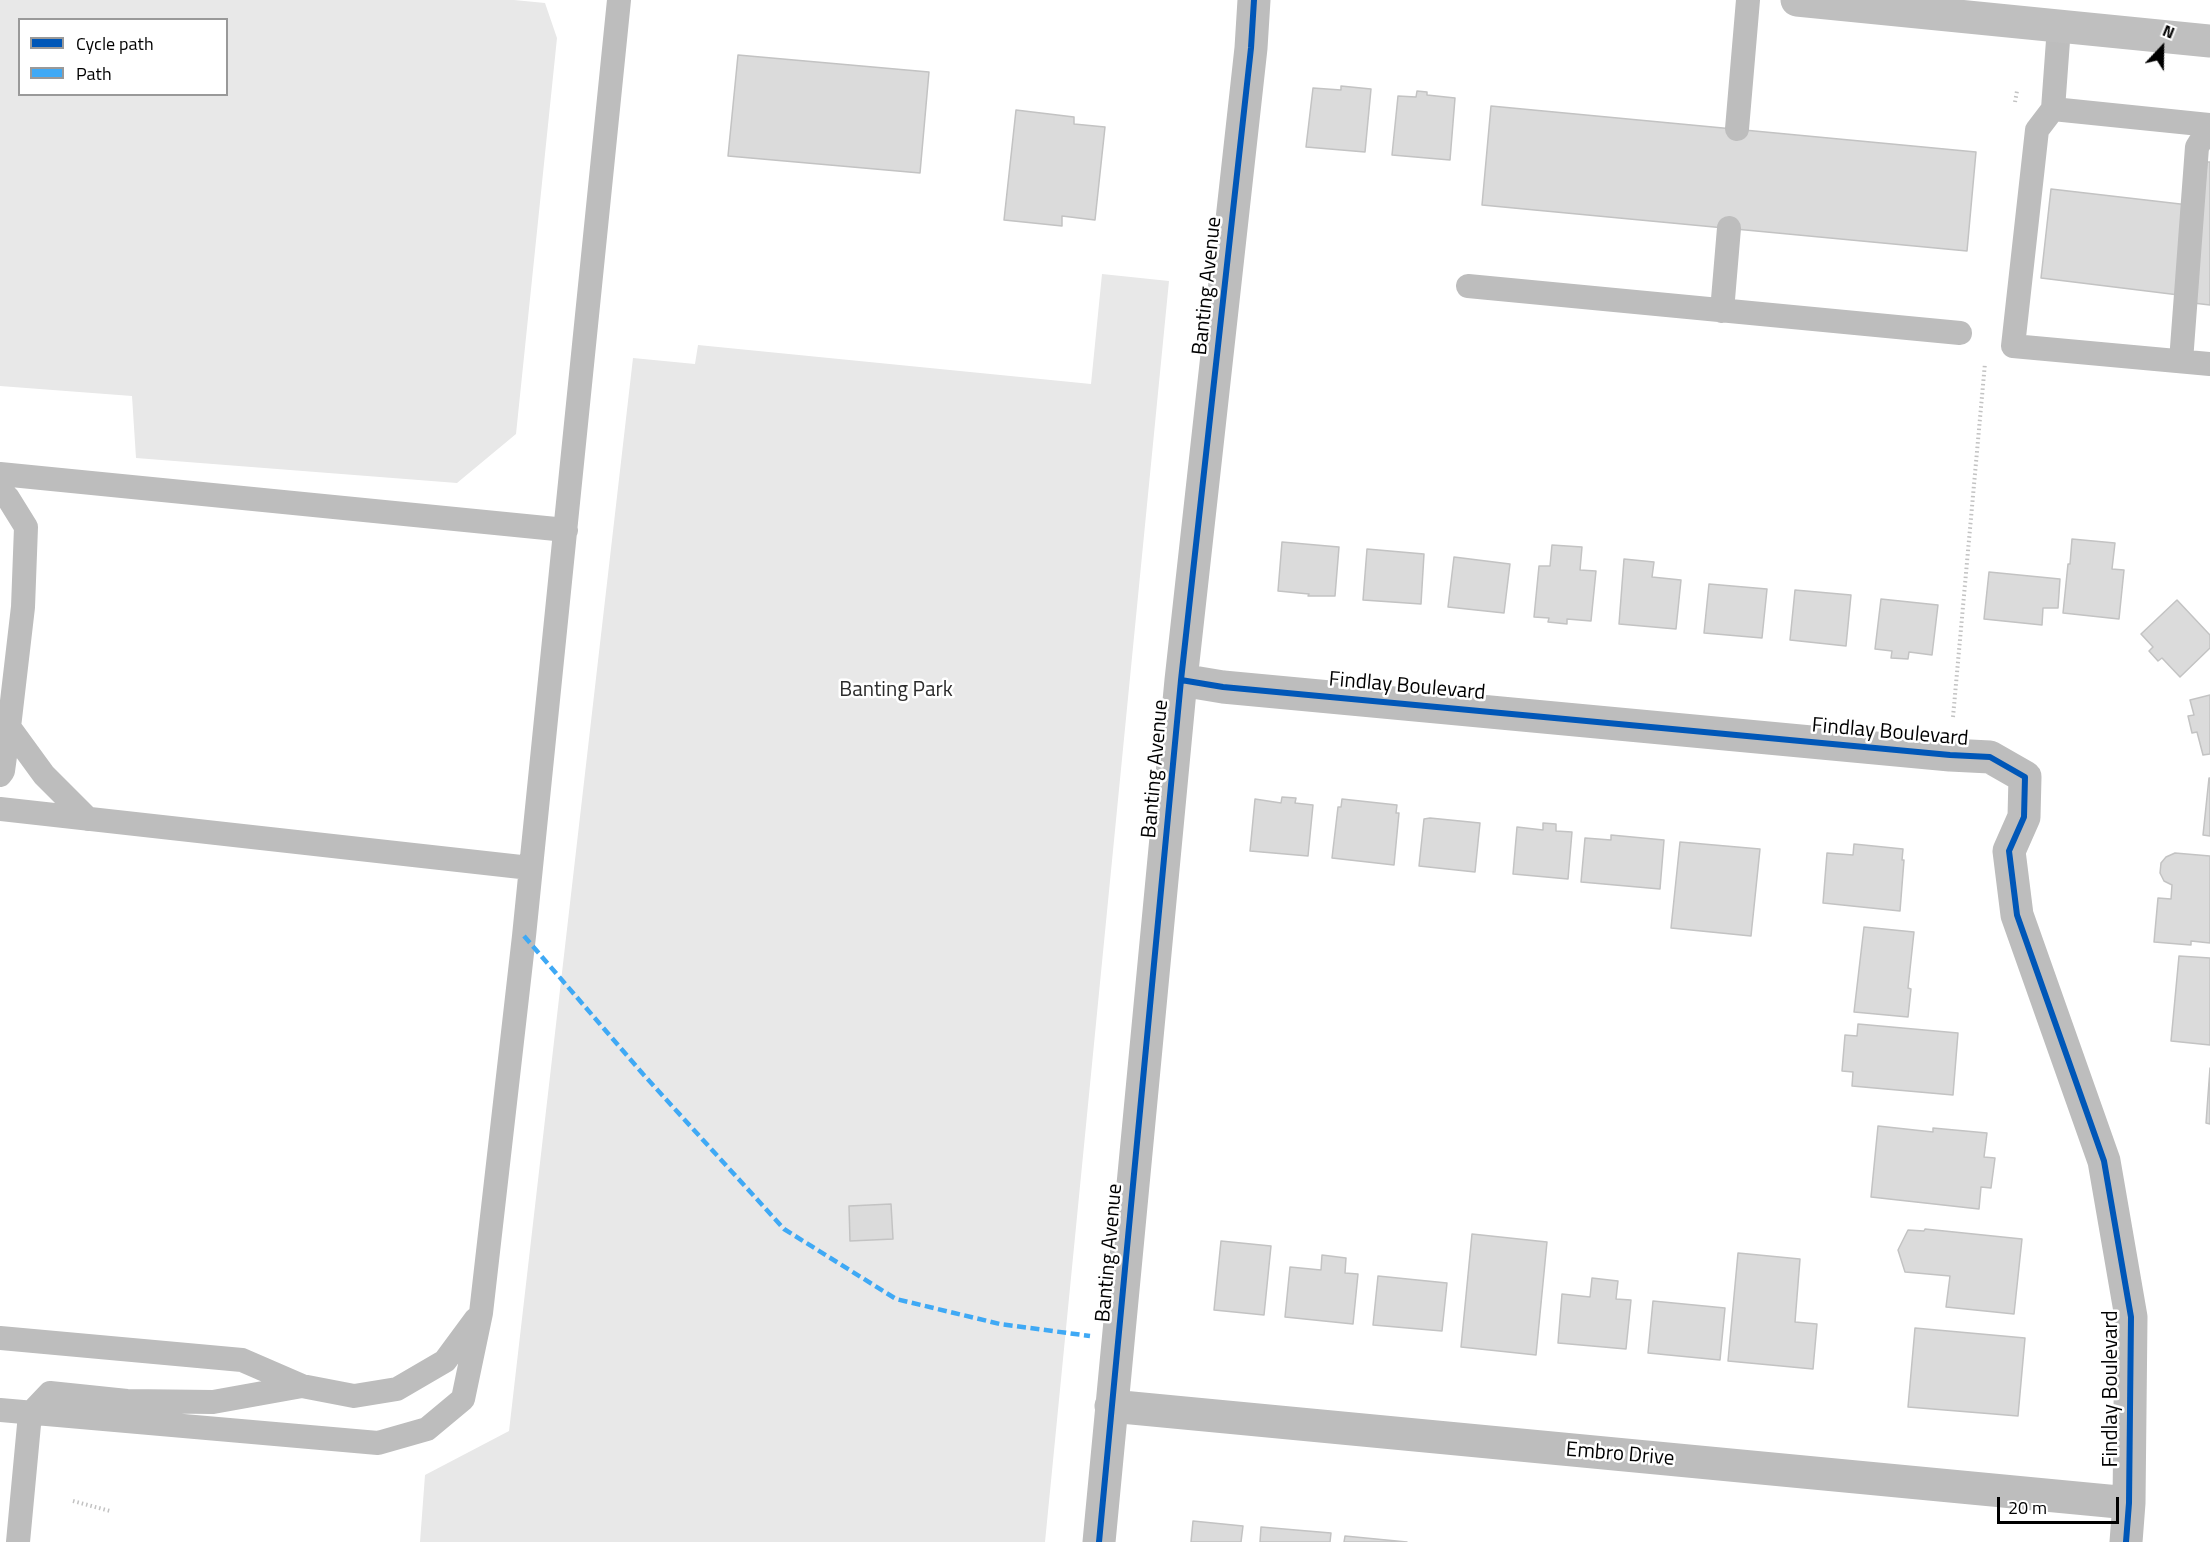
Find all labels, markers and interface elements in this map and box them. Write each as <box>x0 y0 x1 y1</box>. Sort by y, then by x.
legend <box>18 18 228 96</box>
north arrow <box>2132 18 2192 78</box>
text: N <box>2159 18 2178 45</box>
text: Cycle path <box>76 30 154 57</box>
text: Path <box>76 60 112 87</box>
street label: Banting Avenue <box>1188 216 1228 356</box>
street label: Findlay Boulevard <box>1328 668 1486 706</box>
park label: Banting Park <box>839 678 953 704</box>
street label: Banting Avenue <box>1137 699 1175 839</box>
street label: Findlay Boulevard <box>1811 714 1969 752</box>
street label: Banting Avenue <box>1091 1183 1129 1323</box>
street label: Findlay Boulevard <box>2099 1310 2125 1468</box>
street label: Embro Drive <box>1565 1438 1675 1472</box>
scale bar <box>2000 1485 2122 1523</box>
text: 20 m <box>2008 1494 2047 1521</box>

